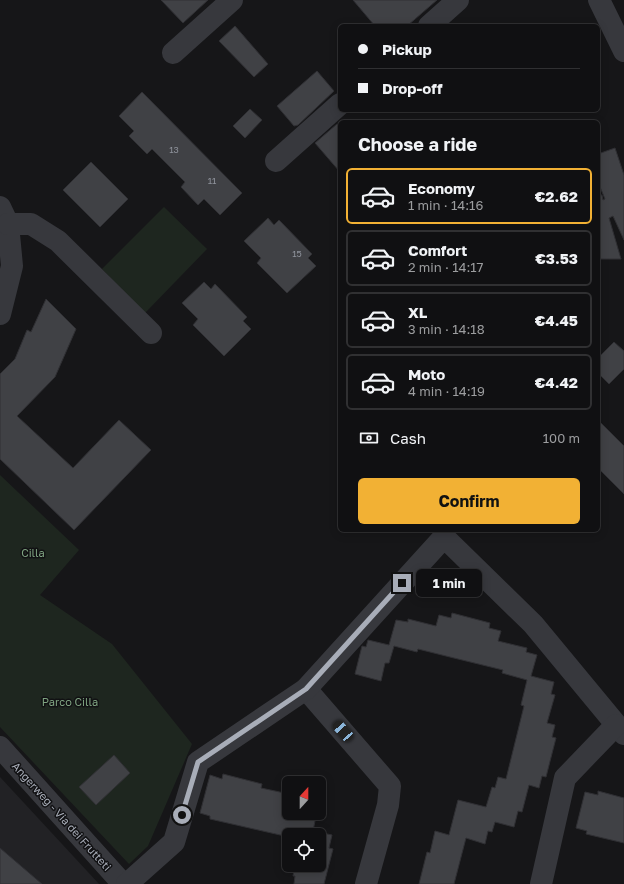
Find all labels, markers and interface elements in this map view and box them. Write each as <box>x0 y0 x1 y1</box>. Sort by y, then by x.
text: Pickup <box>382 40 432 58</box>
text: Drop-off <box>382 79 442 97</box>
text: Choose a ride <box>358 133 477 155</box>
house number: 13 <box>169 144 179 155</box>
house number: 11 <box>208 175 217 186</box>
icon: car <box>360 178 396 214</box>
text: Economy <box>408 179 475 197</box>
text: €2.62 <box>535 187 578 205</box>
text: 1 min · 14:16 <box>408 197 483 213</box>
icon: car <box>360 240 396 276</box>
text: Comfort <box>408 241 467 259</box>
house number: 15 <box>292 248 302 259</box>
text: €3.53 <box>535 249 578 267</box>
text: 2 min · 14:17 <box>408 259 484 275</box>
icon: car <box>360 302 396 338</box>
text: XL <box>408 303 427 321</box>
text: €4.45 <box>535 311 578 329</box>
text: 3 min · 14:18 <box>408 321 485 337</box>
icon: car <box>360 364 396 400</box>
text: Moto <box>408 365 445 383</box>
text: €4.42 <box>535 373 578 391</box>
text: 4 min · 14:19 <box>408 383 485 399</box>
icon: cash <box>358 427 380 449</box>
text: Cash <box>390 429 426 447</box>
text: 100 m <box>543 430 580 446</box>
button: Confirm <box>358 478 580 524</box>
park label: Cilla <box>21 546 45 559</box>
callout: 1 min <box>416 569 482 597</box>
route end <box>393 574 411 592</box>
text: 1 min <box>433 575 465 591</box>
park label: Parco Cilla <box>42 695 98 708</box>
car <box>331 718 355 744</box>
street label: Angerweg - Via dei Frutteti <box>10 759 114 873</box>
north arrow <box>282 776 326 820</box>
map controls <box>282 776 326 872</box>
route start <box>173 806 191 824</box>
button: locate <box>282 828 326 872</box>

